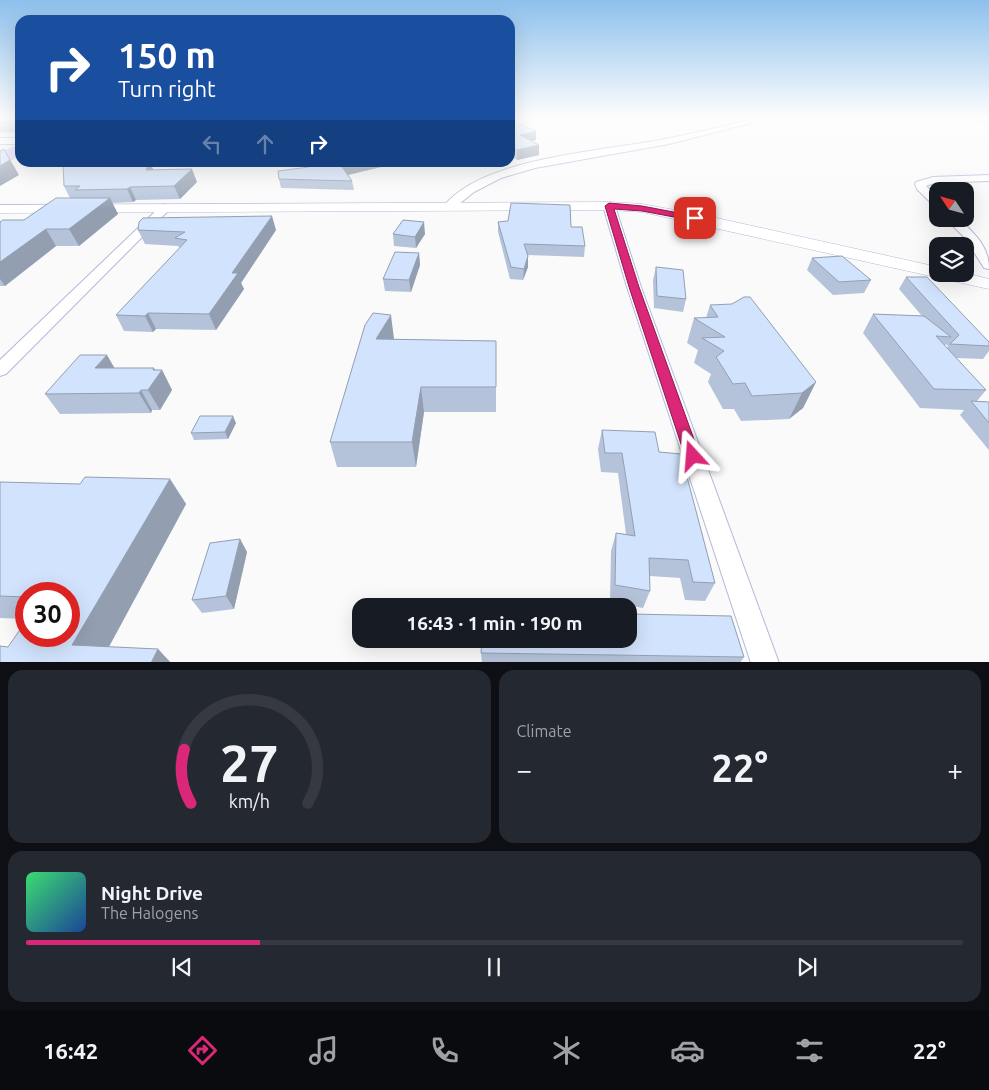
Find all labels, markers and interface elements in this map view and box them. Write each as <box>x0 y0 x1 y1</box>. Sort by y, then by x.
icon: right <box>35 35 100 100</box>
text: 150 m <box>118 35 216 75</box>
text: Turn right <box>118 76 216 101</box>
icon: left <box>198 130 226 158</box>
icon: ahead <box>251 130 279 158</box>
icon: right <box>304 130 332 158</box>
north arrow <box>929 182 974 228</box>
map controls <box>929 182 974 282</box>
pin <box>674 197 716 239</box>
icon: arrive <box>681 204 709 232</box>
button: layers <box>929 237 974 282</box>
position arrow <box>666 429 718 481</box>
speed limit sign: 30 <box>15 582 80 647</box>
text: 16:43 · 1 min · 190 m <box>407 612 582 634</box>
text: Climate <box>517 722 572 740</box>
text: 27 <box>220 734 279 792</box>
text: 22° <box>712 747 768 789</box>
text: − <box>517 754 532 785</box>
text: + <box>947 754 963 785</box>
text: km/h <box>229 791 270 811</box>
text: Night Drive <box>101 882 203 904</box>
text: The Halogens <box>101 904 199 922</box>
icon: previous <box>168 953 196 981</box>
icon: pause <box>480 953 508 981</box>
icon: next <box>793 953 821 981</box>
icon: directions <box>185 1033 220 1068</box>
icon: music <box>306 1033 341 1068</box>
icon: phone <box>427 1033 462 1068</box>
icon: climate <box>549 1033 584 1068</box>
icon: car <box>670 1033 705 1068</box>
icon: filters <box>792 1033 827 1068</box>
text: 16:42 <box>43 1038 98 1063</box>
text: 22° <box>913 1038 946 1063</box>

